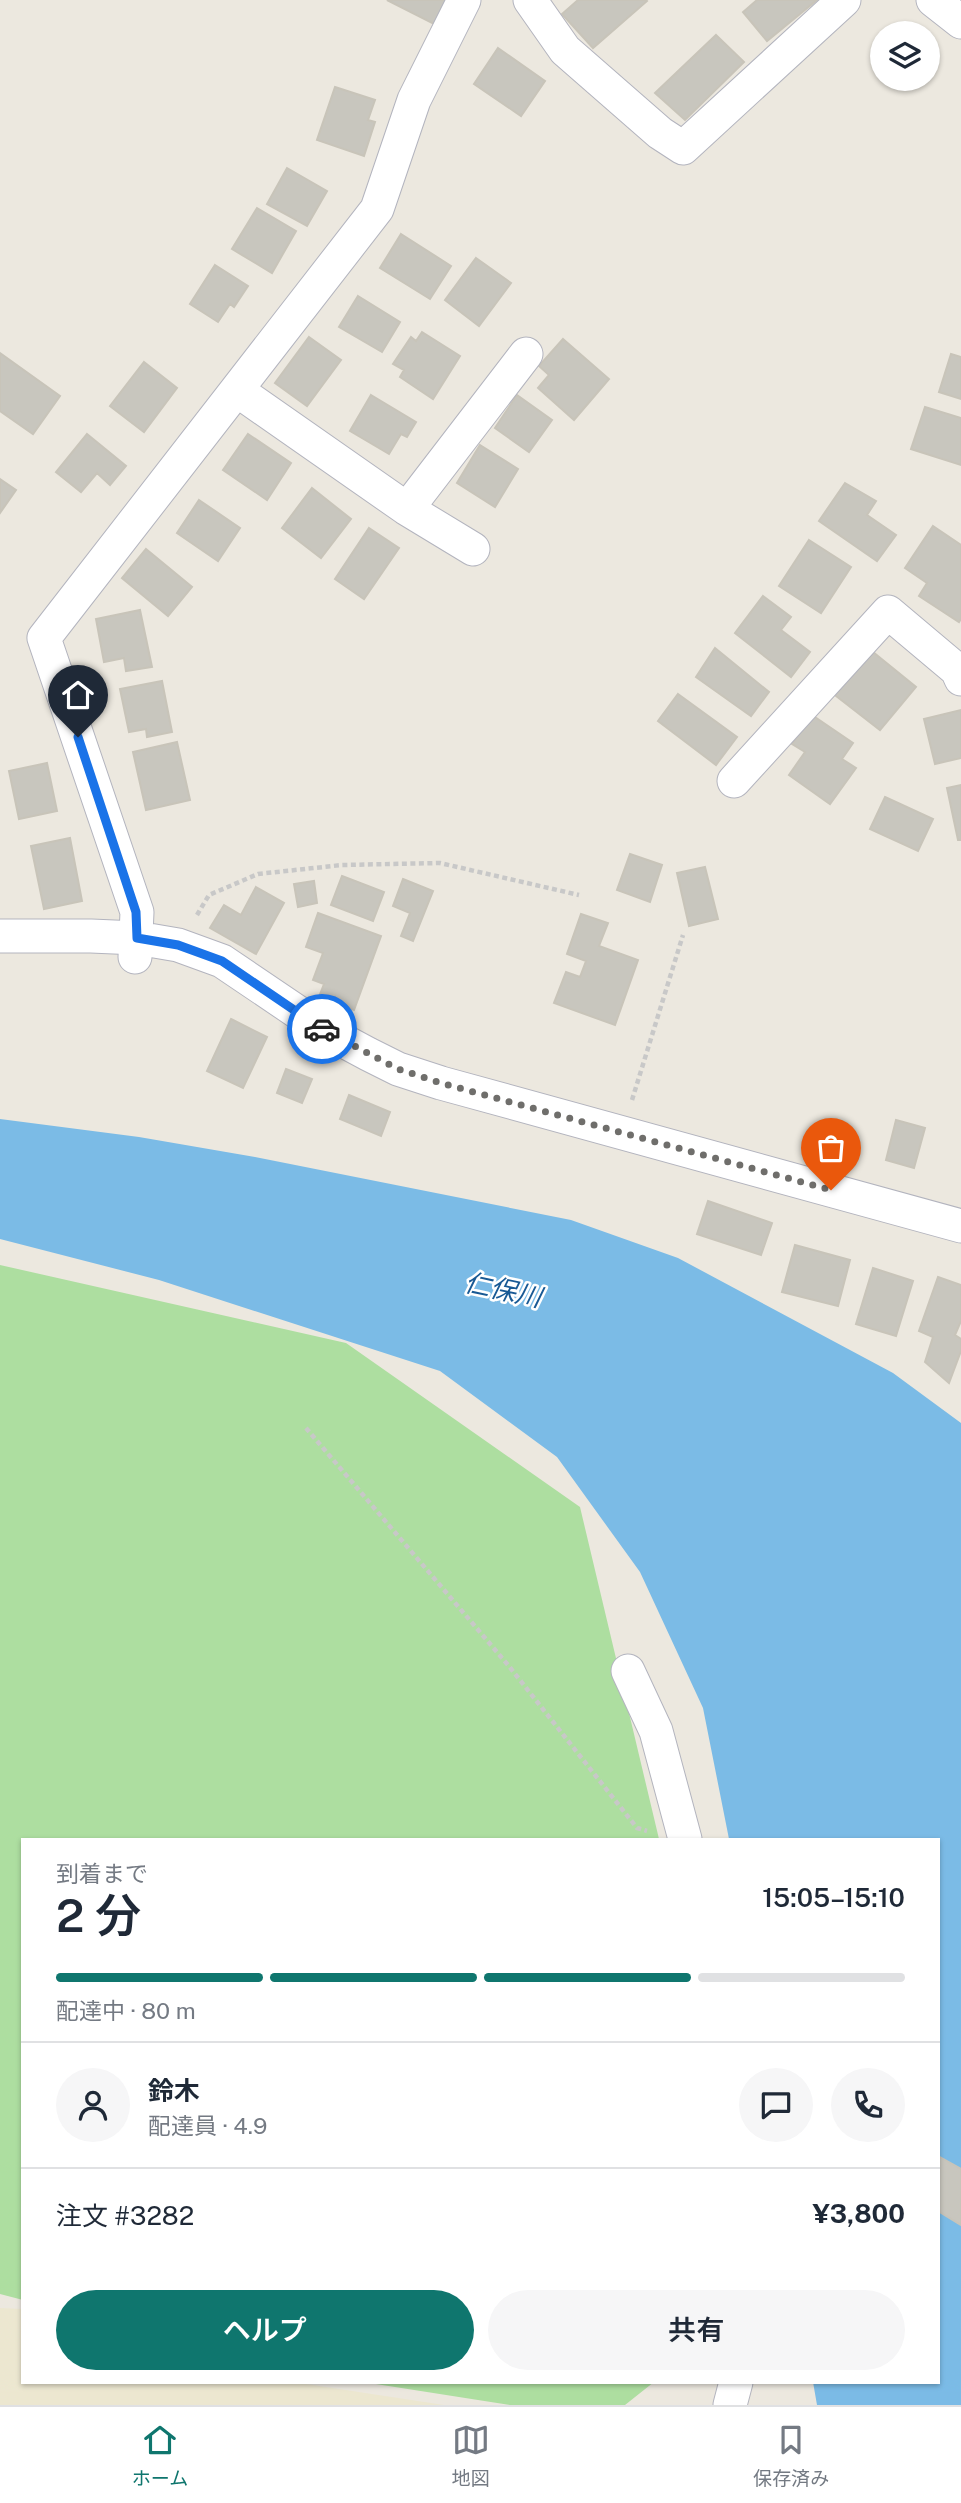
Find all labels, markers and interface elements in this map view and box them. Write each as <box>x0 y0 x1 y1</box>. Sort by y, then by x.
map controls <box>870 21 940 91</box>
button: layers <box>870 21 940 91</box>
pin <box>48 665 108 737</box>
icon: home <box>59 676 97 714</box>
courier <box>287 994 357 1064</box>
icon: car <box>303 1010 341 1048</box>
pin <box>801 1118 861 1190</box>
icon: bag <box>812 1129 850 1167</box>
water label: 仁保川 <box>462 1266 547 1313</box>
text: 到着まで <box>56 1860 148 1887</box>
text: 15:05–15:10 <box>762 1882 905 1913</box>
text: 2 分 <box>56 1888 141 1942</box>
text: 配達中 · 80 m <box>56 1997 196 2024</box>
button: person <box>56 2068 130 2142</box>
button: chat <box>739 2068 813 2142</box>
button: phone <box>831 2068 905 2142</box>
text: 鈴木 <box>148 2075 200 2106</box>
text: 配達員 · 4.9 <box>148 2112 267 2139</box>
text: ¥3,800 <box>813 2198 905 2229</box>
text: 注文 #3282 <box>56 2200 194 2231</box>
button: ヘルプ <box>56 2290 474 2370</box>
button: 共有 <box>488 2290 905 2370</box>
tab: ホーム <box>132 2421 188 2490</box>
tab: 地図 <box>452 2421 490 2490</box>
tab: 保存済み <box>753 2421 829 2490</box>

